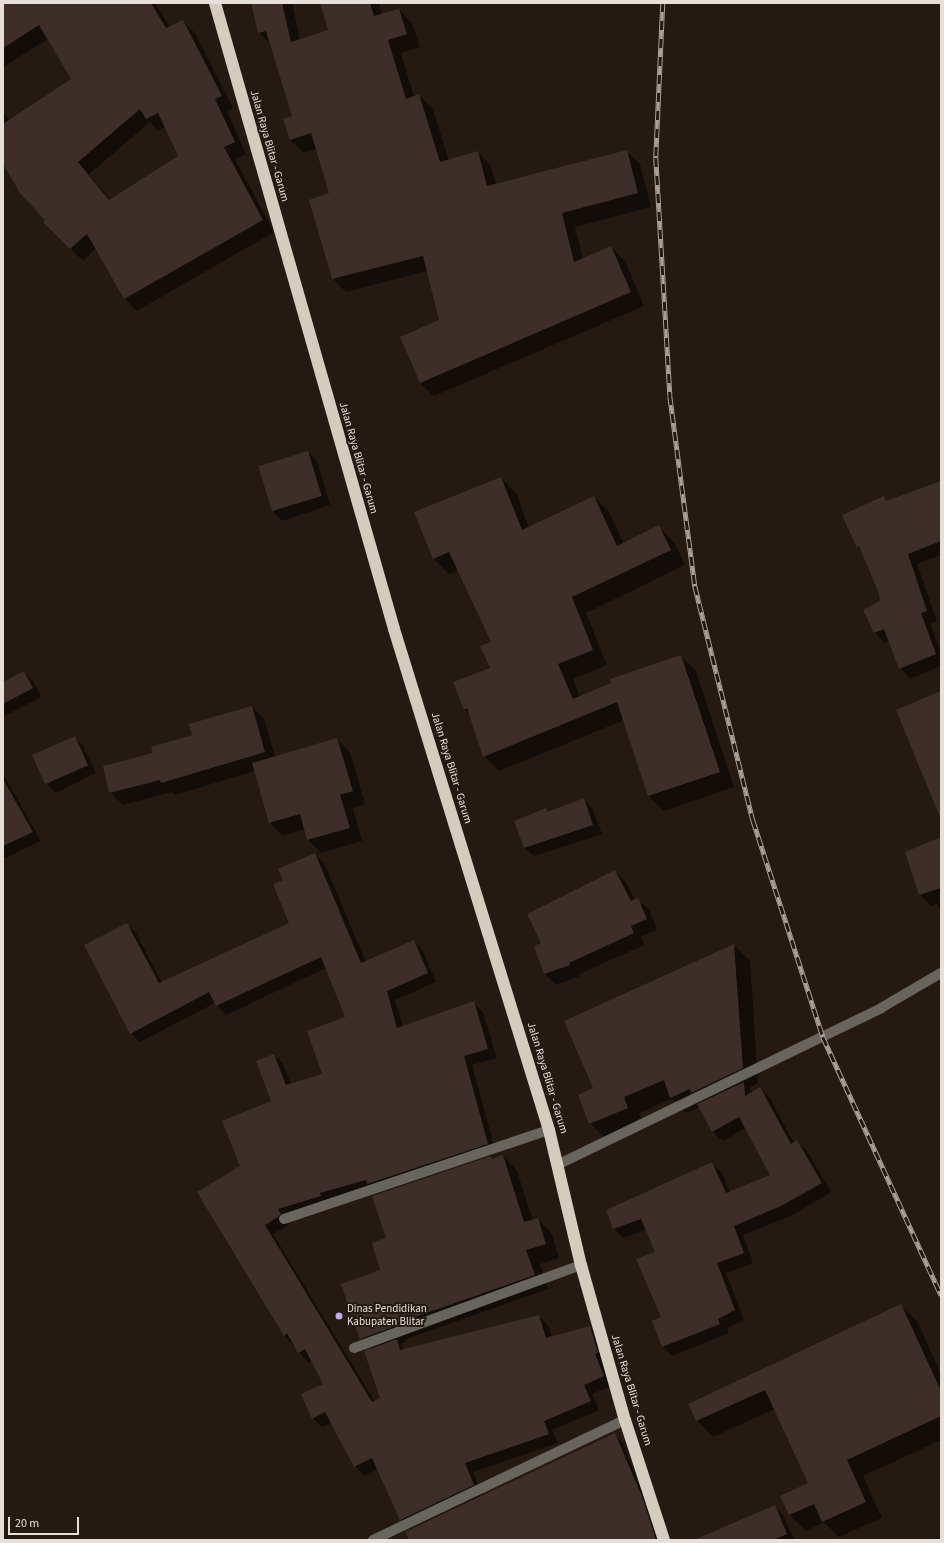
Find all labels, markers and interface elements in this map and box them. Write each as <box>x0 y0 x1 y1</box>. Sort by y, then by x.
street label: Jalan Raya Blitar - Garum <box>247 89 291 203</box>
street label: Jalan Raya Blitar - Garum <box>336 401 380 515</box>
street label: Jalan Raya Blitar - Garum <box>428 711 474 825</box>
street label: Jalan Raya Blitar - Garum <box>524 1021 570 1135</box>
place label: Dinas Pendidikan Kabupaten Blitar <box>347 1303 427 1329</box>
marker: Dinas Pendidikan Kabupaten Blitar <box>334 1311 344 1321</box>
street label: Jalan Raya Blitar - Garum <box>608 1333 654 1447</box>
scale bar <box>10 1509 81 1535</box>
text: 20 m <box>15 1515 39 1532</box>

